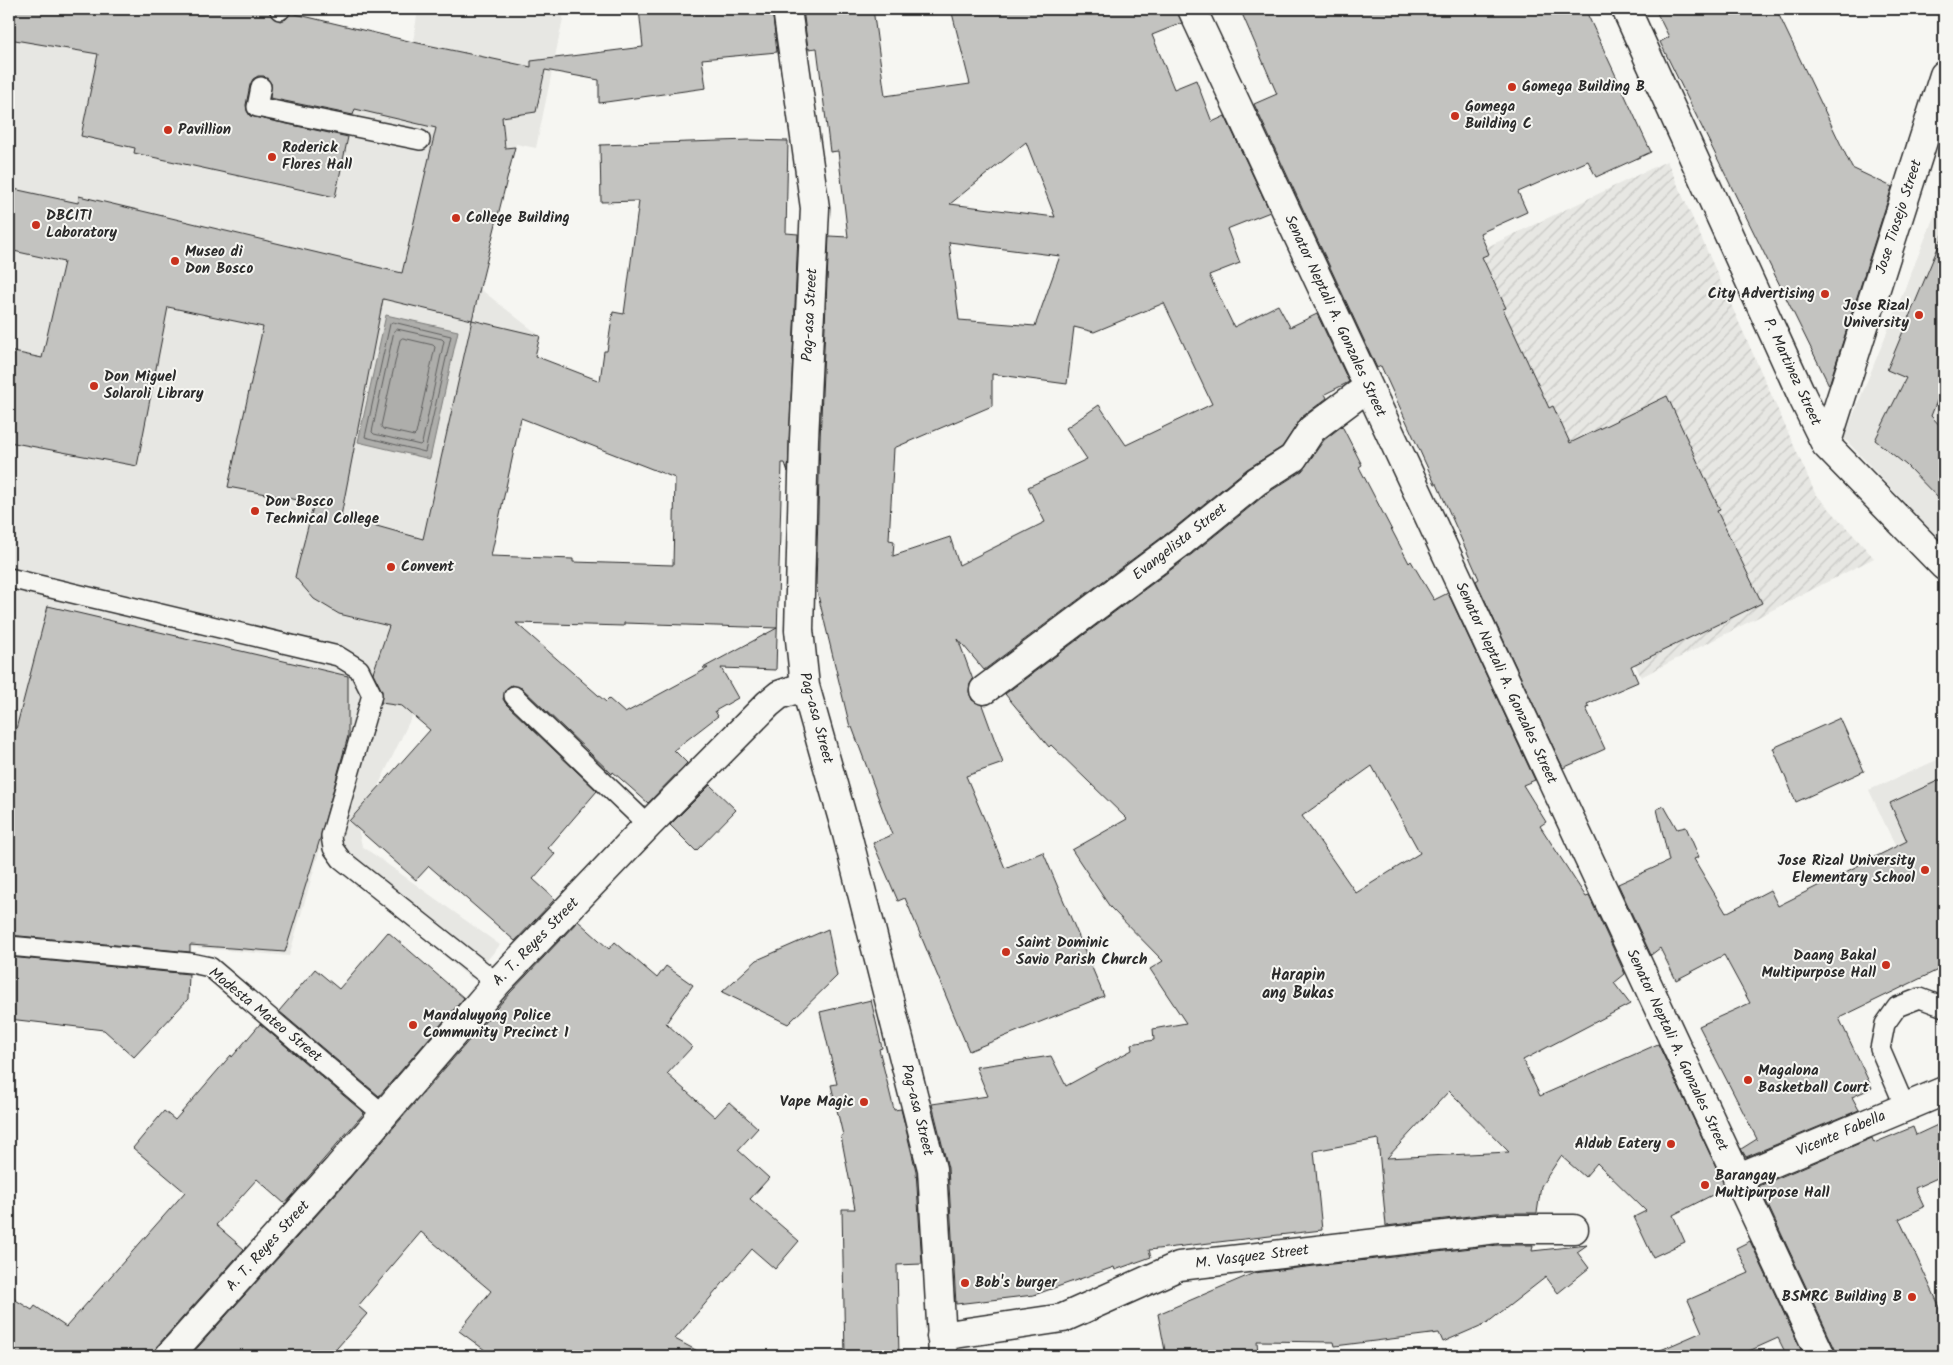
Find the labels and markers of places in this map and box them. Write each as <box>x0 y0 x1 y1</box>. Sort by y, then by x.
place label: Gomega Building B <box>1522 75 1645 99</box>
marker: Gomega Building B <box>1506 81 1518 93</box>
place label: Gomega Building C <box>1465 95 1532 136</box>
marker: Gomega Building C <box>1449 110 1461 122</box>
place label: Pavillion <box>178 118 231 142</box>
marker: Pavillion <box>162 124 174 136</box>
place label: Roderick Flores Hall <box>282 136 352 177</box>
marker: Roderick Flores Hall <box>266 151 278 163</box>
place label: DBCITI Laboratory <box>46 204 117 245</box>
place label: College Building <box>466 206 570 230</box>
marker: College Building <box>450 212 462 224</box>
marker: DBCITI Laboratory <box>30 219 42 231</box>
place label: Museo di Don Bosco <box>185 240 253 281</box>
marker: Museo di Don Bosco <box>169 255 181 267</box>
place label: City Advertising <box>1708 282 1815 306</box>
marker: City Advertising <box>1819 288 1831 300</box>
place label: Jose Rizal University <box>1843 294 1909 335</box>
marker: Jose Rizal University <box>1913 309 1925 321</box>
place label: Don Miguel Solaroli Library <box>104 365 204 406</box>
marker: Don Miguel Solaroli Library <box>88 380 100 392</box>
place label: Don Bosco Technical College <box>265 490 380 531</box>
marker: Don Bosco Technical College <box>249 505 261 517</box>
place label: Convent <box>401 555 454 579</box>
marker: Convent <box>385 561 397 573</box>
place label: Jose Rizal University Elementary School <box>1778 849 1915 890</box>
marker: Jose Rizal University Elementary School <box>1919 864 1931 876</box>
place label: Saint Dominic Savio Parish Church <box>1016 931 1147 972</box>
place label: Daang Bakal Multipurpose Hall <box>1762 944 1876 985</box>
marker: Saint Dominic Savio Parish Church <box>1000 946 1012 958</box>
marker: Daang Bakal Multipurpose Hall <box>1880 959 1892 971</box>
place label: Mandaluyong Police Community Precinct 1 <box>423 1004 569 1045</box>
marker: Mandaluyong Police Community Precinct 1 <box>407 1019 419 1031</box>
place label: Magalona Basketball Court <box>1758 1059 1869 1100</box>
marker: Magalona Basketball Court <box>1742 1074 1754 1086</box>
place label: Vape Magic <box>780 1090 854 1114</box>
marker: Vape Magic <box>858 1096 870 1108</box>
place label: Aldub Eatery <box>1575 1132 1661 1156</box>
marker: Aldub Eatery <box>1665 1138 1677 1150</box>
place label: Barangay Multipurpose Hall <box>1715 1164 1829 1205</box>
marker: Barangay Multipurpose Hall <box>1699 1179 1711 1191</box>
place label: Bob's burger <box>975 1271 1058 1295</box>
marker: Bob's burger <box>959 1277 971 1289</box>
place label: BSMRC Building B <box>1782 1285 1902 1309</box>
marker: BSMRC Building B <box>1906 1291 1918 1303</box>

